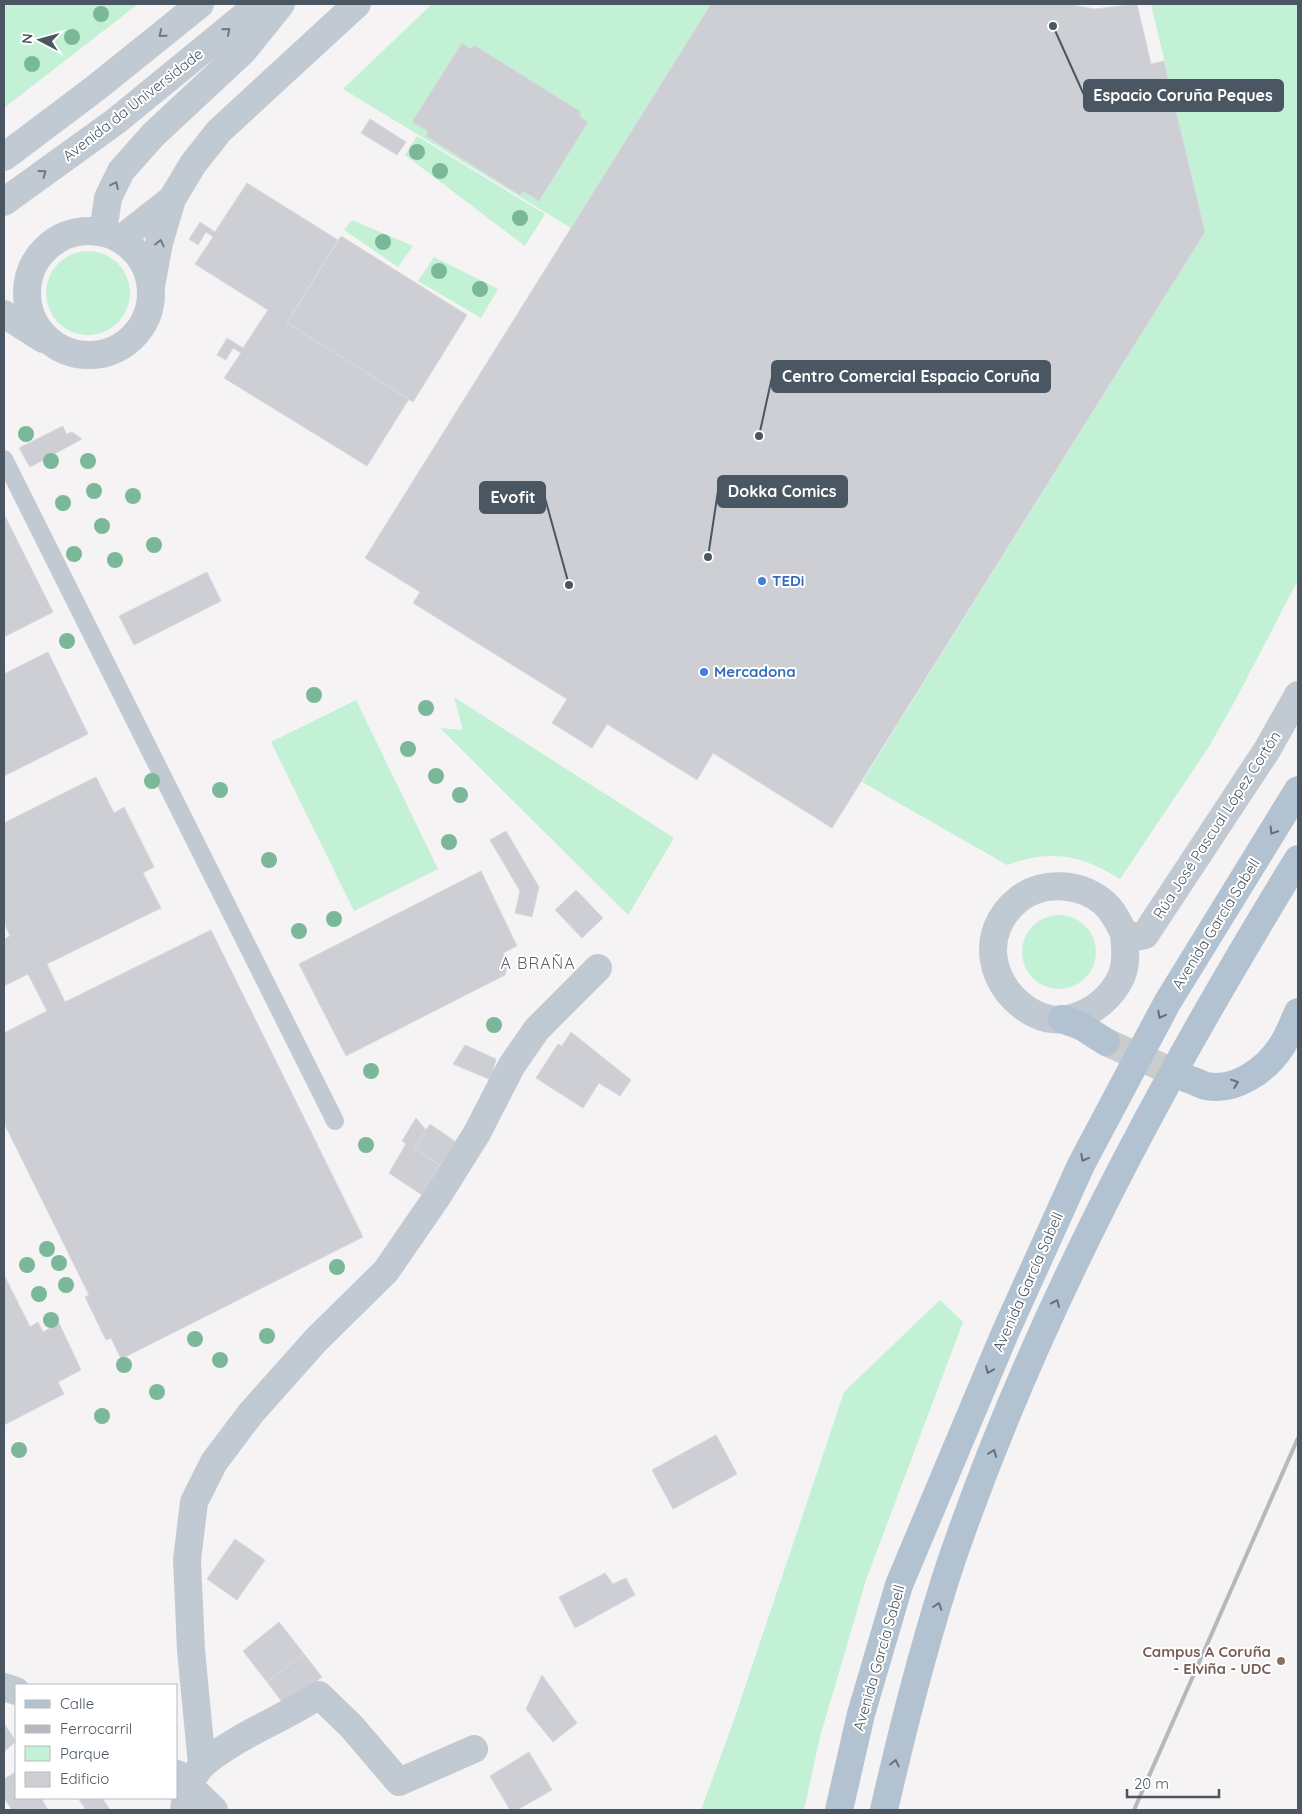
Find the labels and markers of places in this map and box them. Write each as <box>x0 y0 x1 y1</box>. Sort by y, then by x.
callout: Espacio Coruña Peques <box>1084 80 1283 111</box>
callout: Centro Comercial Espacio Coruña <box>772 361 1050 392</box>
callout: Dokka Comics <box>718 476 847 507</box>
callout: Evofit <box>480 482 545 513</box>
place label: TEDi <box>772 571 804 590</box>
marker: TEDi <box>756 575 768 587</box>
place label: Mercadona <box>714 662 796 681</box>
marker: Mercadona <box>698 666 710 678</box>
place label: Campus A Coruña - Elviña - UDC <box>1142 1642 1272 1678</box>
marker: Campus A Coruña - Elviña - UDC <box>1275 1655 1287 1667</box>

